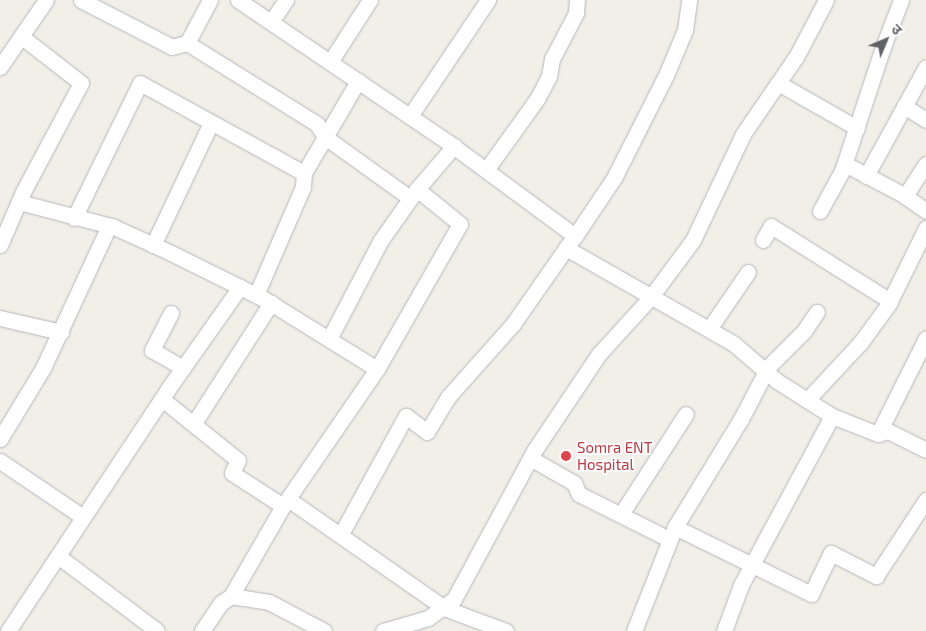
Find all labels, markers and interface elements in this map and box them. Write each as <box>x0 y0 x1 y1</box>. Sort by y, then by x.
north arrow <box>861 15 911 65</box>
text: उ <box>888 20 906 38</box>
place label: Somra ENT Hospital <box>577 438 652 473</box>
marker: Somra ENT Hospital <box>559 449 573 463</box>

